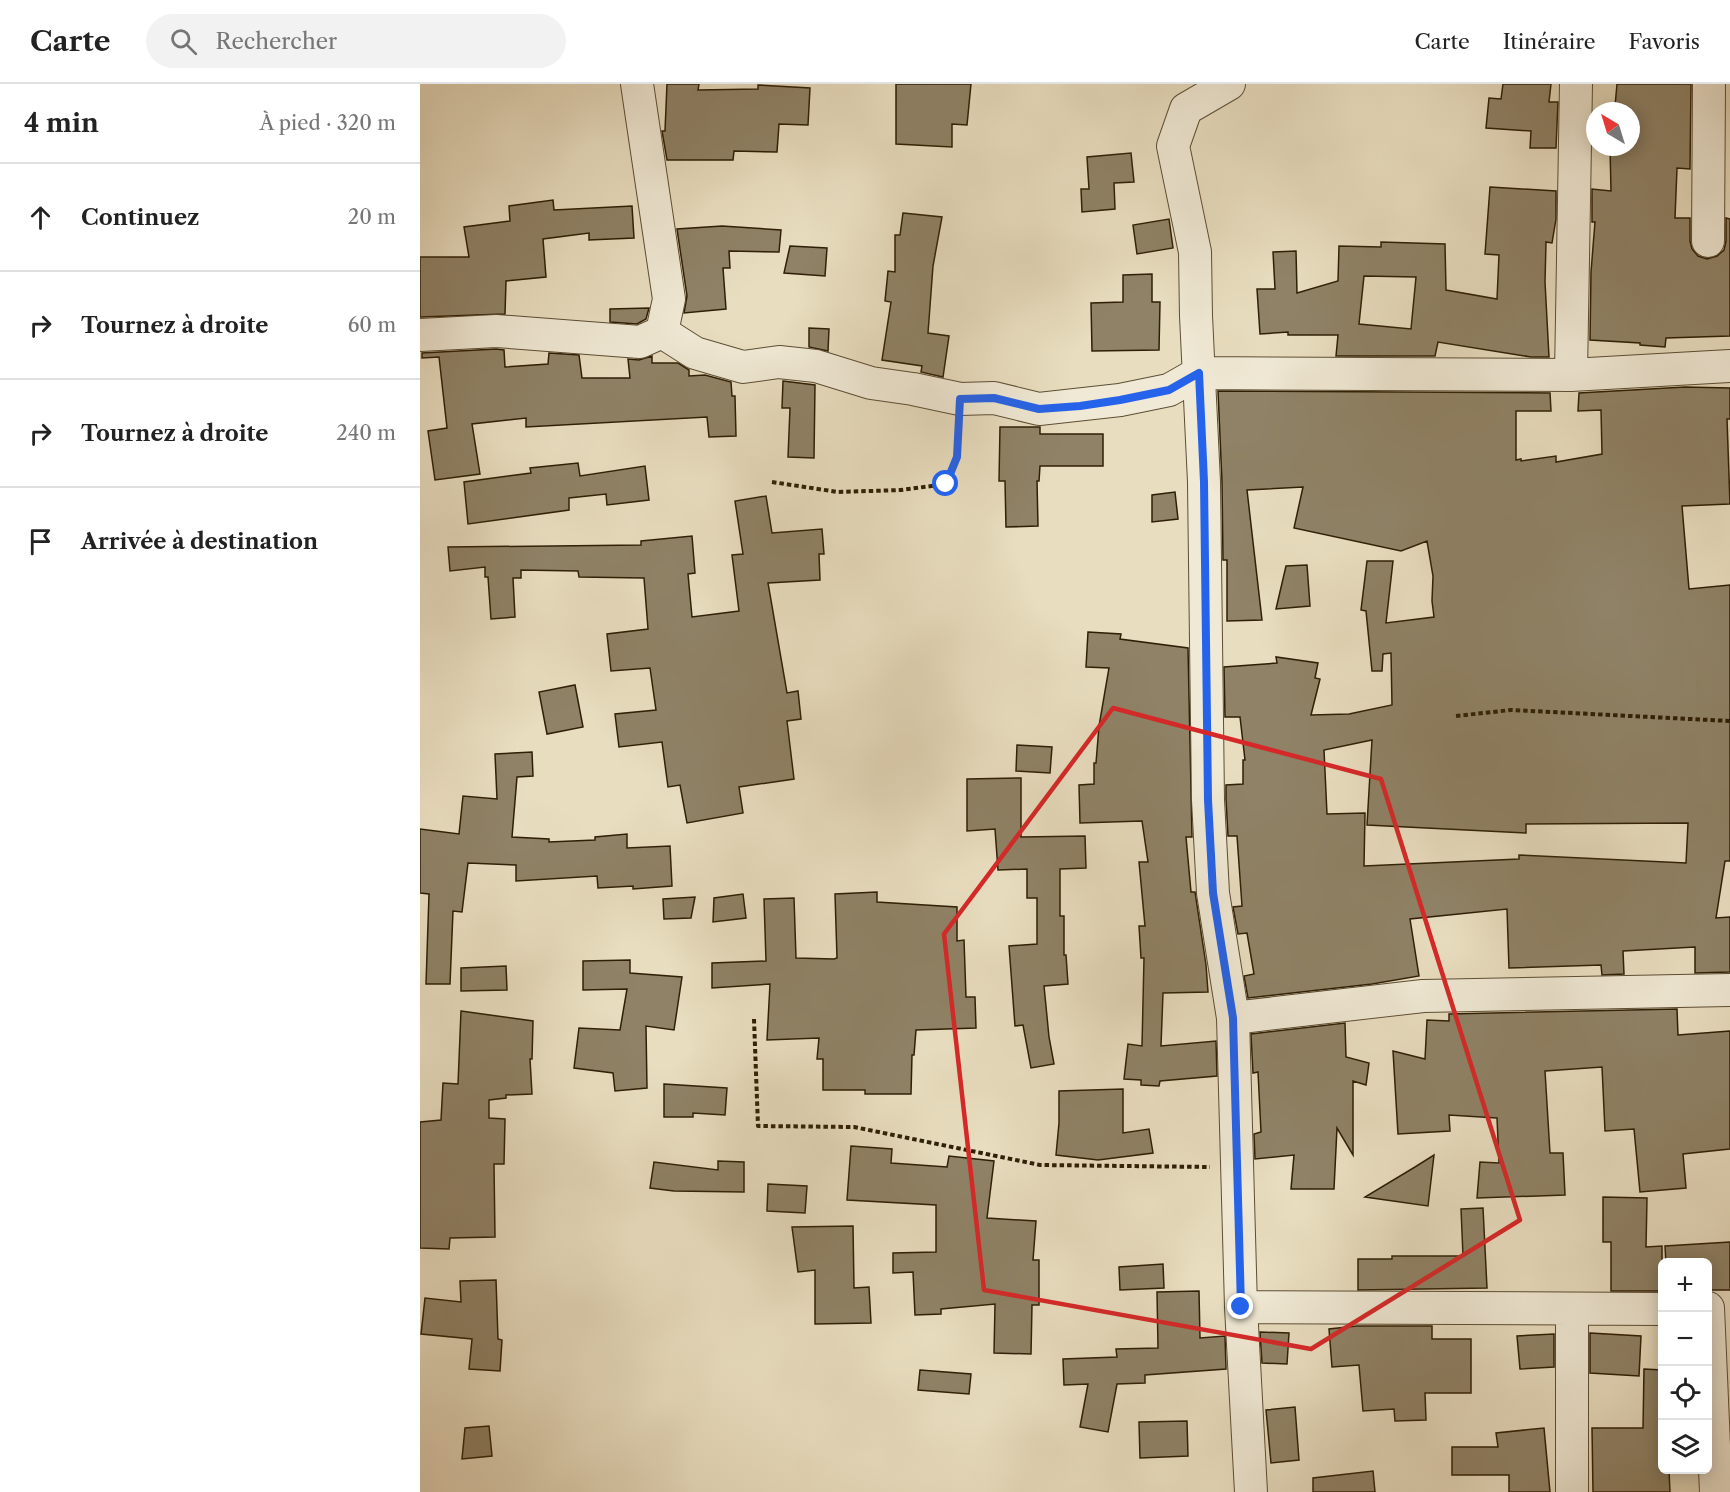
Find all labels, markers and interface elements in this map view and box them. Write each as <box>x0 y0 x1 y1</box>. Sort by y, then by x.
search box <box>146 14 566 68</box>
text: Carte <box>30 24 110 58</box>
icon: search <box>167 25 200 58</box>
text: Rechercher <box>215 28 337 55</box>
text: Carte <box>1414 29 1470 54</box>
text: Itinéraire <box>1503 29 1596 54</box>
text: Favoris <box>1629 29 1700 54</box>
north arrow <box>1586 102 1640 156</box>
text: 4 min <box>24 107 99 139</box>
text: À pied · 320 m <box>259 111 396 135</box>
icon: ahead <box>24 201 57 234</box>
text: Continuez <box>81 204 200 231</box>
text: 20 m <box>348 205 396 229</box>
icon: right <box>24 309 57 342</box>
text: Tournez à droite <box>81 312 268 339</box>
text: 60 m <box>348 313 396 337</box>
icon: right <box>24 417 57 450</box>
text: Tournez à droite <box>81 420 268 447</box>
text: 240 m <box>336 421 396 445</box>
route start <box>932 470 958 496</box>
icon: arrive <box>24 525 57 558</box>
text: Arrivée à destination <box>81 528 318 555</box>
map controls <box>1658 1258 1712 1474</box>
button: + <box>1658 1258 1712 1312</box>
route end <box>1227 1293 1253 1319</box>
button: − <box>1658 1312 1712 1366</box>
button: locate <box>1658 1366 1712 1420</box>
button: layers <box>1658 1420 1712 1474</box>

